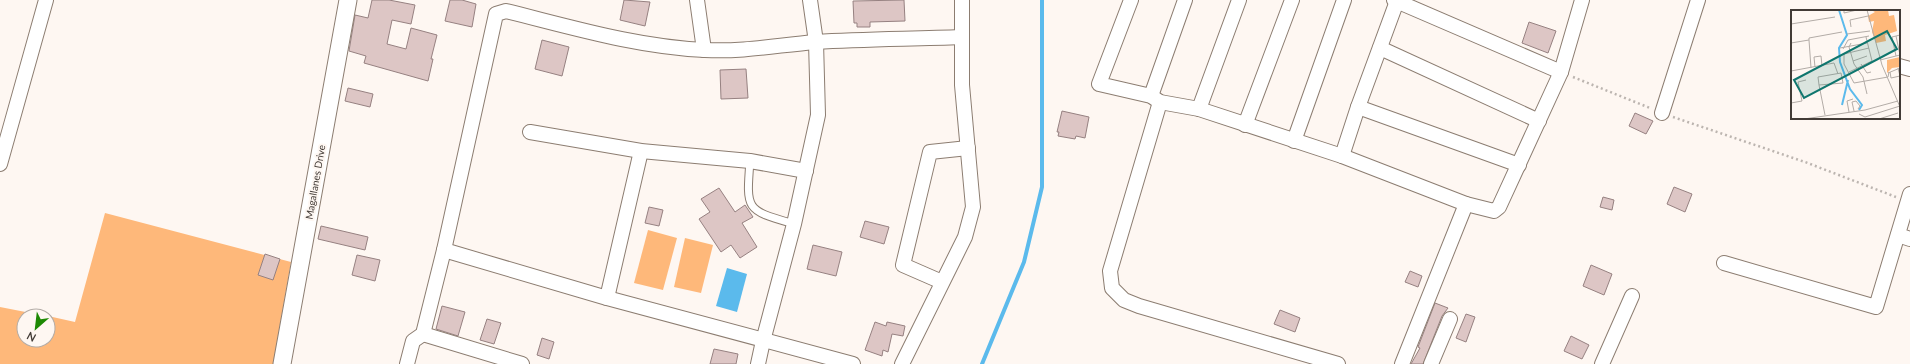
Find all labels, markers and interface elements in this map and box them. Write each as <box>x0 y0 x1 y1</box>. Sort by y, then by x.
inset map <box>1791 10 1900 119</box>
street label: Magallanes Drive <box>303 144 327 220</box>
north arrow <box>16 308 56 348</box>
text: N <box>24 330 38 345</box>

